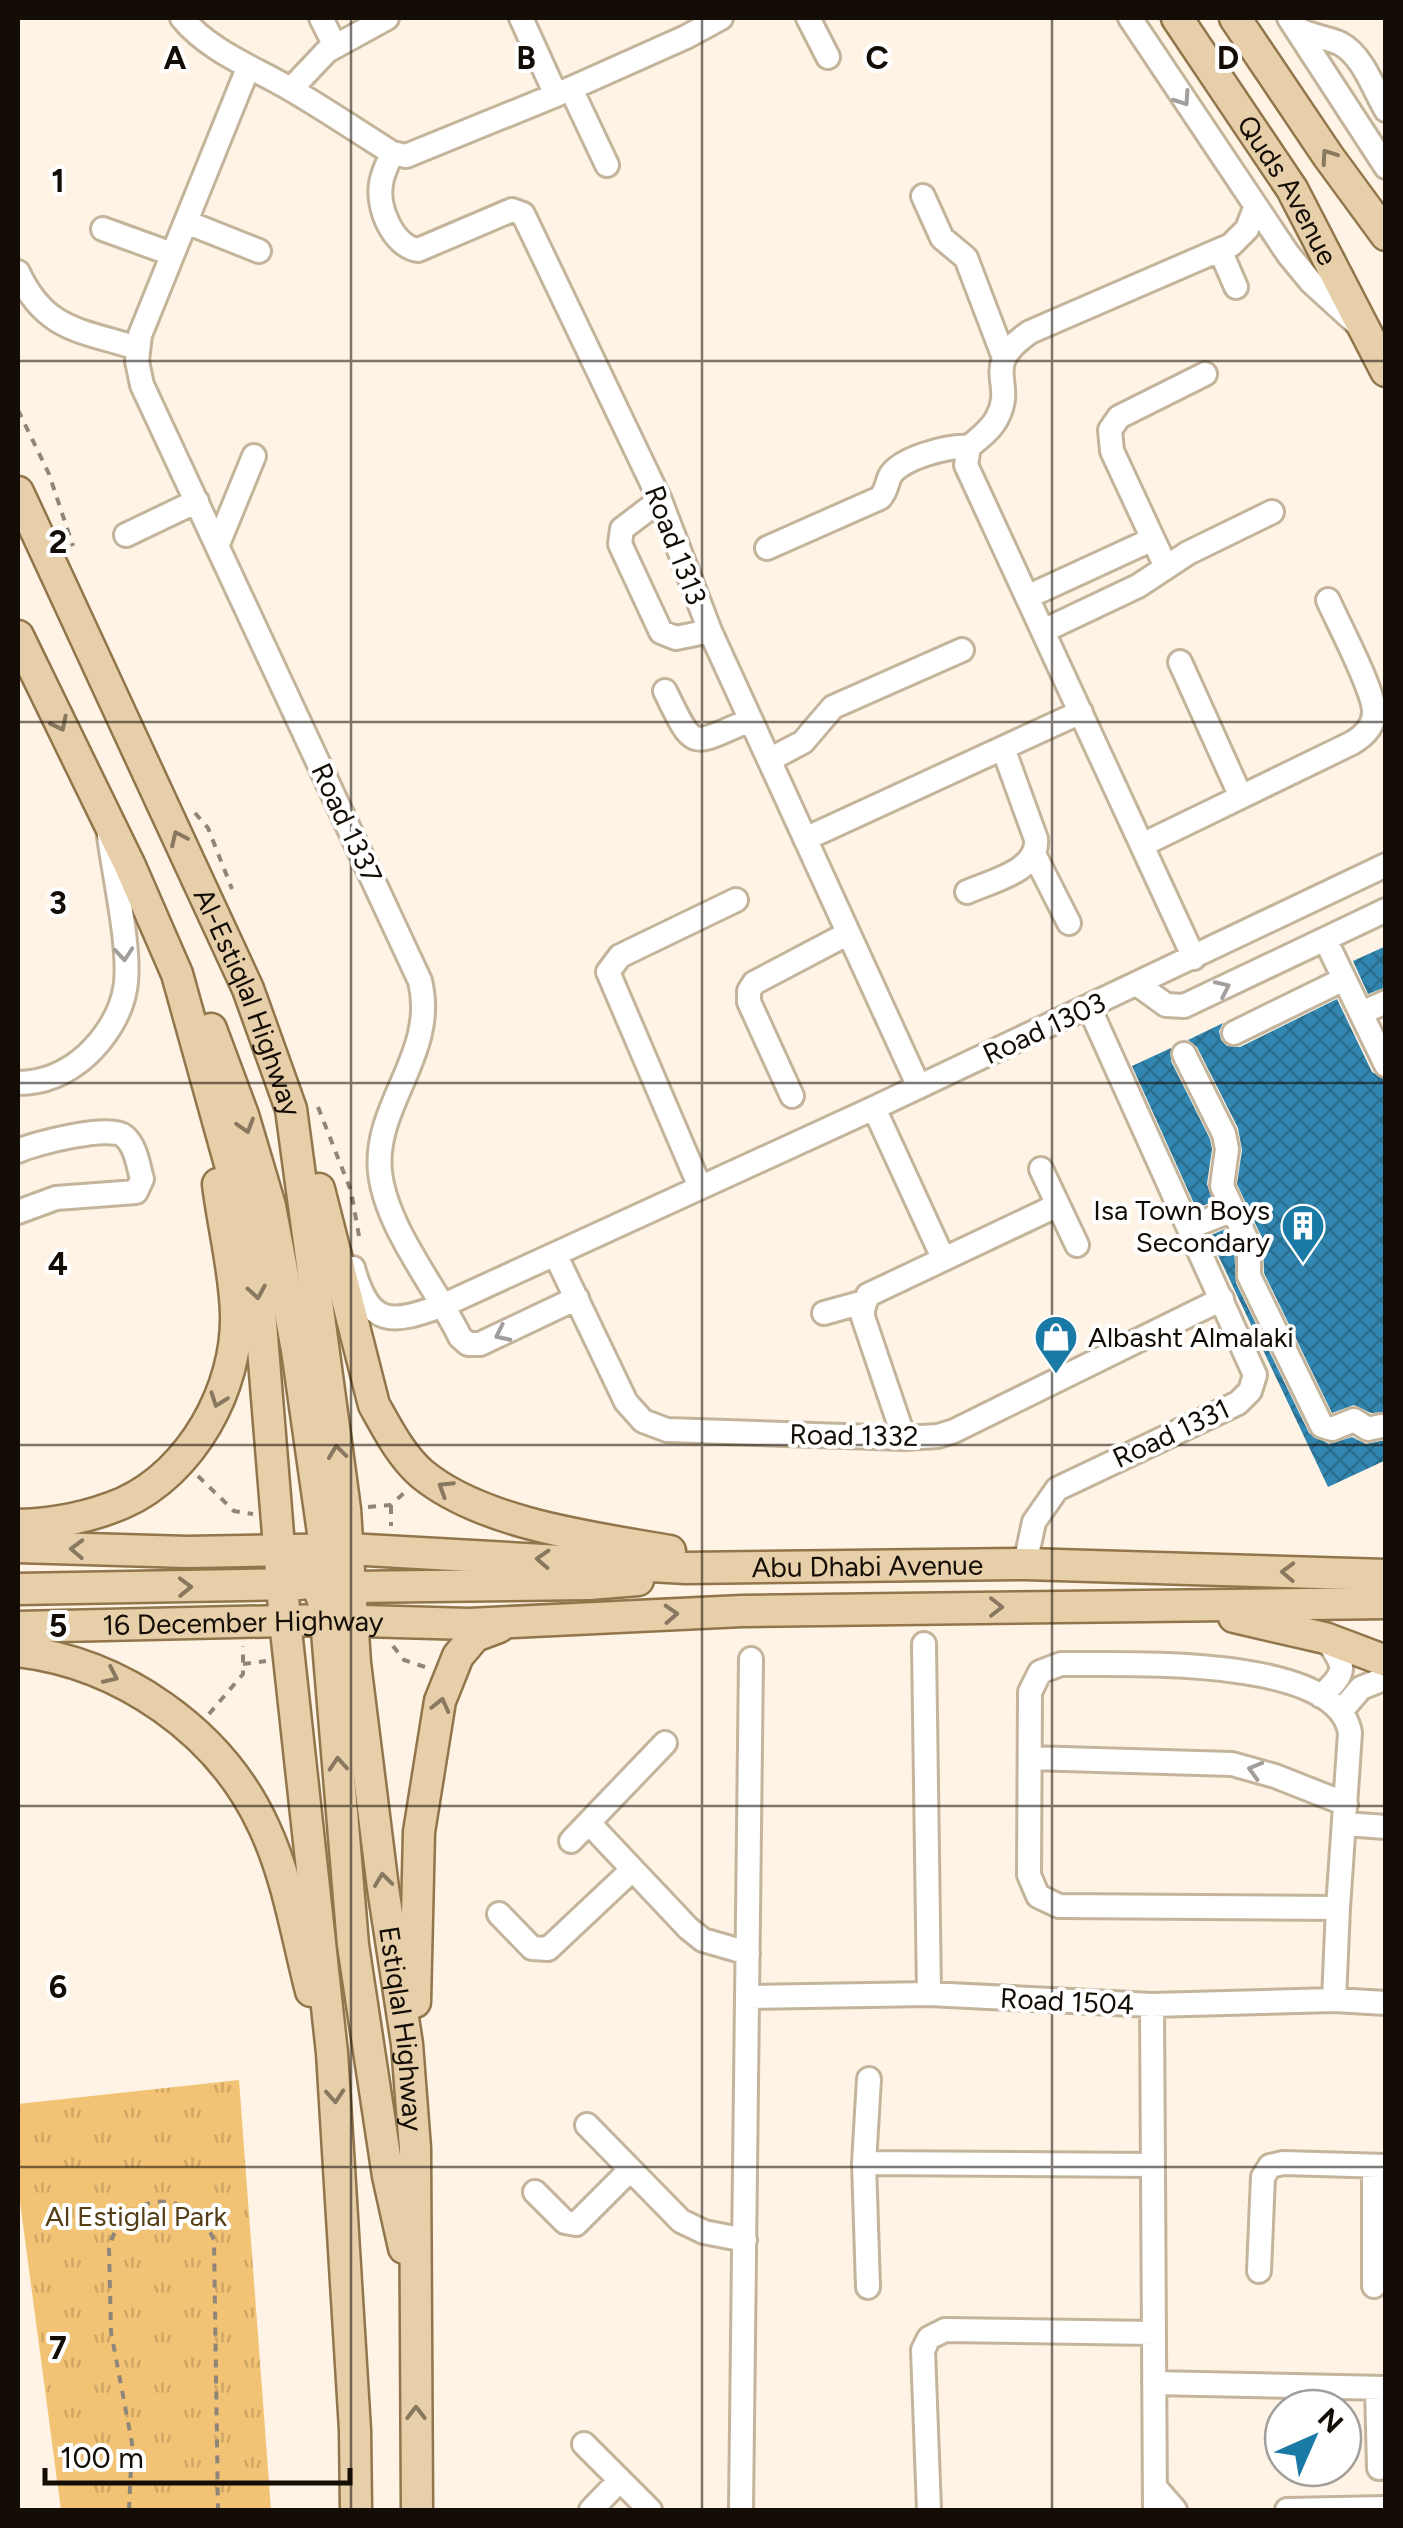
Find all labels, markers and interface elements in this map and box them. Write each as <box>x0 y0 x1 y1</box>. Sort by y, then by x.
text: A <box>164 39 187 77</box>
text: B <box>516 39 536 77</box>
text: C <box>865 39 889 77</box>
text: D <box>1217 39 1239 77</box>
one-way arrow <box>1171 89 1190 107</box>
street label: Quds Avenue <box>1230 109 1345 271</box>
one-way arrow <box>1322 148 1340 167</box>
text: 1 <box>51 162 65 200</box>
street label: Road 1313 <box>638 481 714 609</box>
text: 2 <box>49 523 67 561</box>
one-way arrow <box>47 713 67 731</box>
street label: Road 1337 <box>304 758 390 888</box>
one-way arrow <box>170 830 190 848</box>
street label: Al-Estiqlal Highway <box>187 883 309 1121</box>
text: 3 <box>49 884 67 922</box>
one-way arrow <box>113 947 134 963</box>
one-way arrow <box>1213 980 1231 1000</box>
street label: Road 1303 <box>977 985 1111 1071</box>
one-way arrow <box>234 1117 255 1134</box>
place label: Isa Town Boys Secondary <box>1093 1193 1270 1259</box>
building icon: Isa Town Boys Secondary <box>1280 1203 1326 1264</box>
text: 4 <box>48 1245 68 1283</box>
one-way arrow <box>245 1284 266 1301</box>
shop icon: Albasht Almalaki <box>1033 1314 1079 1375</box>
place label: Albasht Almalaki <box>1088 1320 1294 1354</box>
one-way arrow <box>494 1322 512 1341</box>
one-way arrow <box>209 1390 230 1407</box>
street label: Road 1331 <box>1107 1391 1235 1475</box>
street label: Road 1332 <box>789 1417 919 1453</box>
one-way arrow <box>328 1444 349 1461</box>
one-way arrow <box>438 1481 456 1500</box>
one-way arrow <box>68 1538 84 1560</box>
street label: Abu Dhabi Avenue <box>751 1547 983 1584</box>
one-way arrow <box>535 1549 551 1570</box>
one-way arrow <box>1280 1561 1296 1582</box>
one-way arrow <box>177 1577 193 1598</box>
one-way arrow <box>988 1596 1004 1618</box>
street label: 16 December Highway <box>102 1603 384 1642</box>
one-way arrow <box>663 1604 679 1625</box>
text: 5 <box>49 1607 67 1645</box>
one-way arrow <box>101 1664 119 1684</box>
one-way arrow <box>429 1697 450 1714</box>
one-way arrow <box>328 1755 349 1771</box>
one-way arrow <box>1247 1761 1264 1782</box>
one-way arrow <box>373 1872 394 1888</box>
street label: Estiqlal Highway <box>372 1924 431 2133</box>
text: 6 <box>49 1968 67 2006</box>
street label: Road 1504 <box>999 1981 1135 2021</box>
one-way arrow <box>324 2089 345 2105</box>
park label: Al Estiglal Park <box>45 2199 227 2233</box>
text: 7 <box>49 2329 67 2367</box>
north arrow <box>1263 2388 1363 2488</box>
text: N <box>1311 2401 1350 2440</box>
one-way arrow <box>406 2405 427 2421</box>
scale bar <box>45 2423 350 2485</box>
text: 100 m <box>60 2439 144 2476</box>

